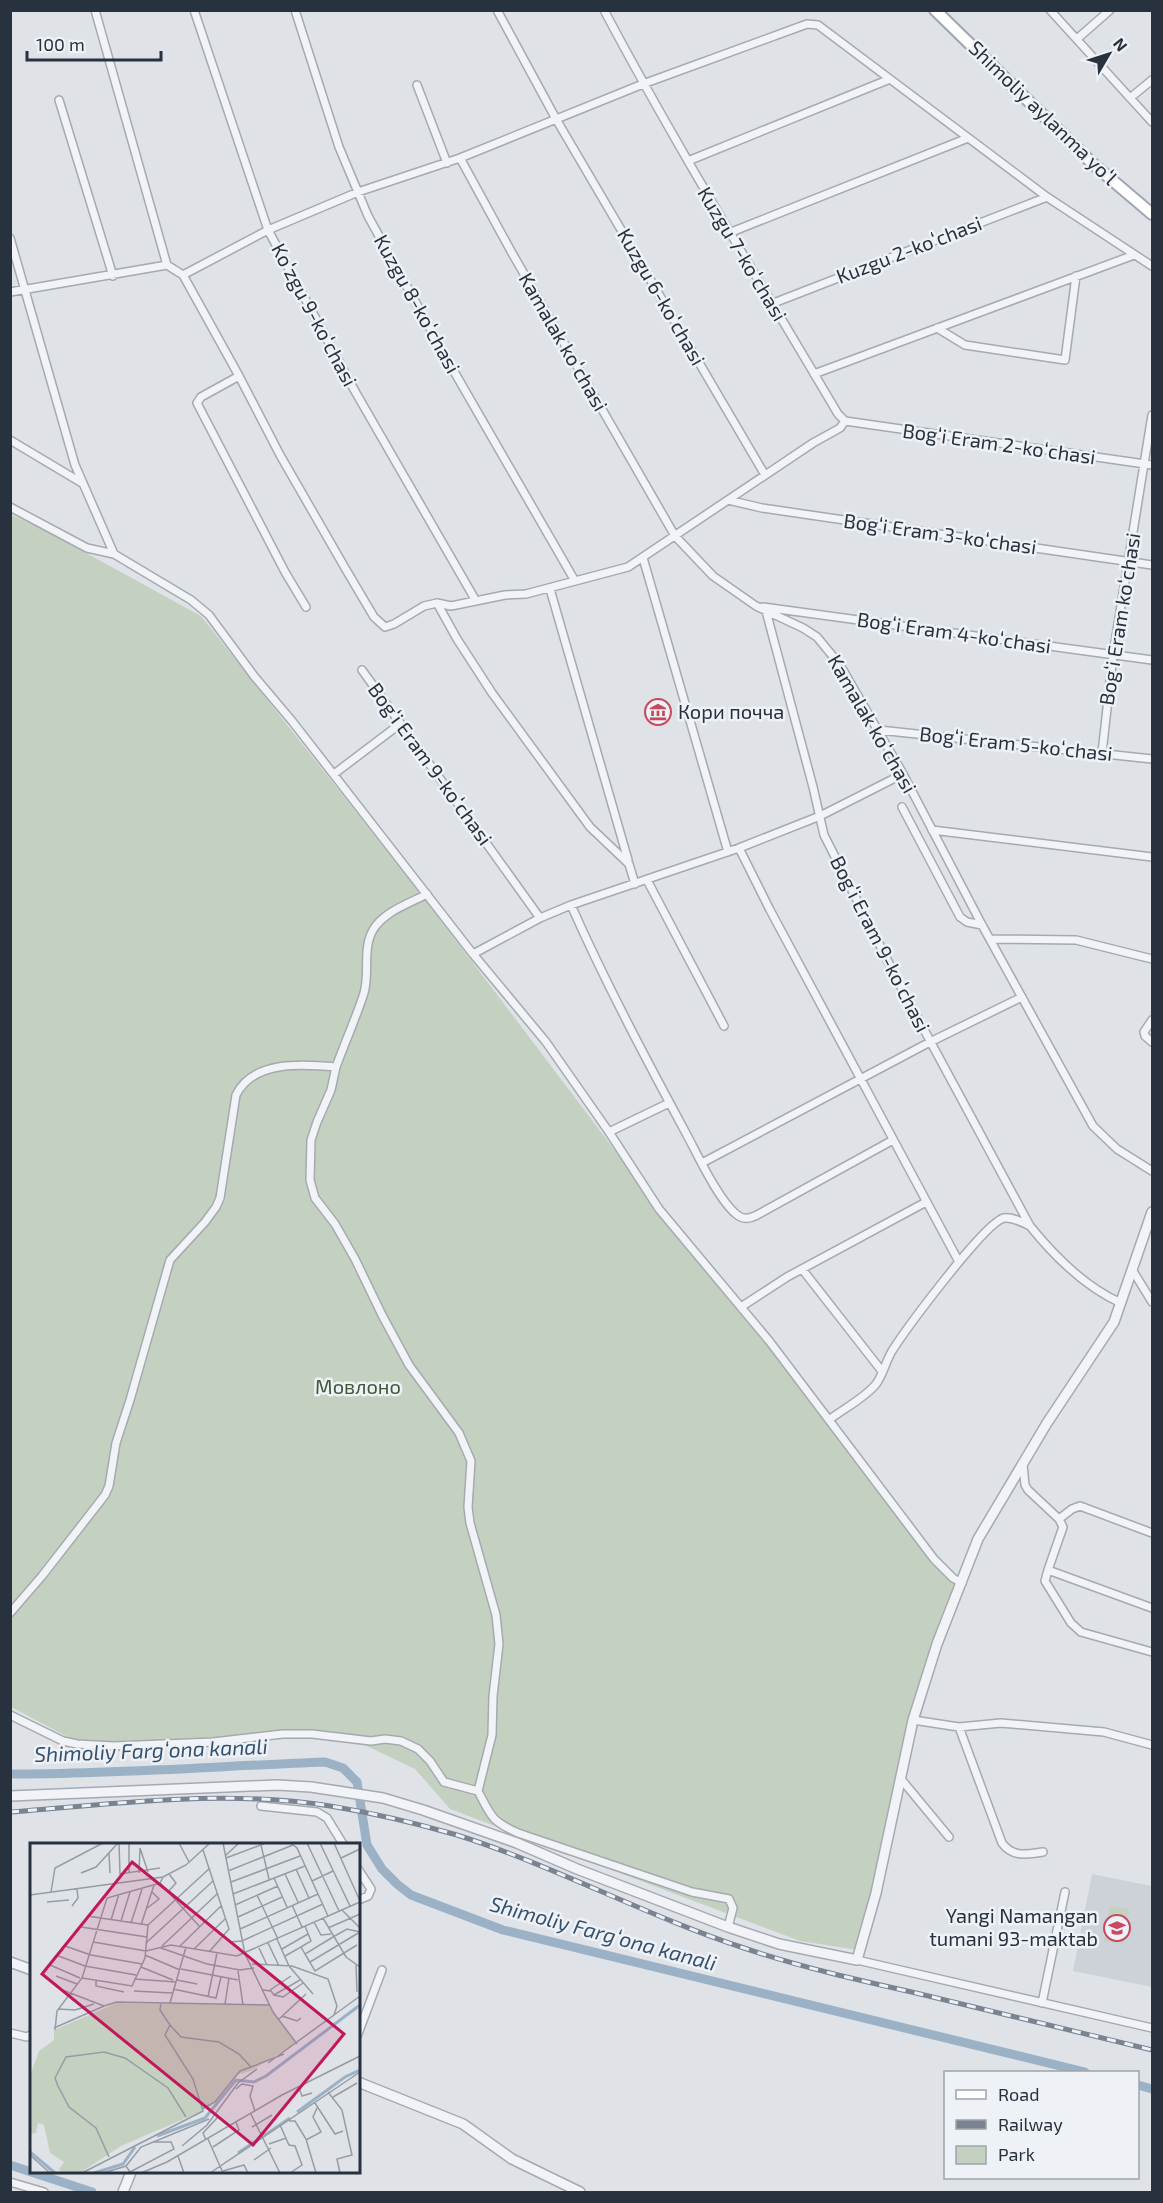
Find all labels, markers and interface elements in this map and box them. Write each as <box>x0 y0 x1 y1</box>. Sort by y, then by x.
scale bar <box>27 24 160 62</box>
north arrow <box>1079 24 1139 84</box>
text: 100 m <box>36 33 85 55</box>
text: N <box>1110 34 1132 55</box>
street label: Shimoliy aylanma yoʻl <box>964 35 1123 189</box>
street label: Kuzgu 7-koʻchasi <box>693 182 792 325</box>
street label: Kuzgu 2-koʻchasi <box>833 210 985 288</box>
street label: Kuzgu 6-koʻchasi <box>613 224 711 369</box>
street label: Kuzgu 8-koʻchasi <box>370 230 466 377</box>
street label: Koʻzgu 9-koʻchasi <box>267 239 363 390</box>
street label: Kamalak koʻchasi <box>514 268 613 415</box>
street label: Bogʻi Eram 2-koʻchasi <box>901 418 1097 468</box>
street label: Bogʻi Eram 3-koʻchasi <box>842 508 1038 558</box>
street label: Bogʻi Eram koʻchasi <box>1094 531 1145 707</box>
street label: Bogʻi Eram 4-koʻchasi <box>856 607 1053 658</box>
street label: Kamalak koʻchasi <box>823 650 922 797</box>
street label: Bogʻi Eram 9-koʻchasi <box>364 678 498 849</box>
museum icon: Кори почча <box>643 697 673 727</box>
place label: Кори почча <box>678 699 784 723</box>
street label: Bogʻi Eram 5-koʻchasi <box>918 721 1114 765</box>
street label: Bogʻi Eram 9-koʻchasi <box>826 851 936 1036</box>
park label: Мовлоно <box>315 1374 401 1398</box>
water label: Shimoliy Fargʻona kanali <box>34 1733 268 1767</box>
inset map <box>30 1843 360 2173</box>
water label: Shimoliy Fargʻona kanali <box>487 1890 719 1976</box>
place label: Yangi Namangan tumani 93-maktab <box>929 1903 1098 1950</box>
school or university icon: Yangi Namangan tumani 93-maktab <box>1102 1913 1132 1943</box>
legend <box>944 2071 1139 2179</box>
text: Road <box>998 2083 1039 2105</box>
text: Railway <box>998 2113 1063 2135</box>
text: Park <box>998 2143 1035 2165</box>

